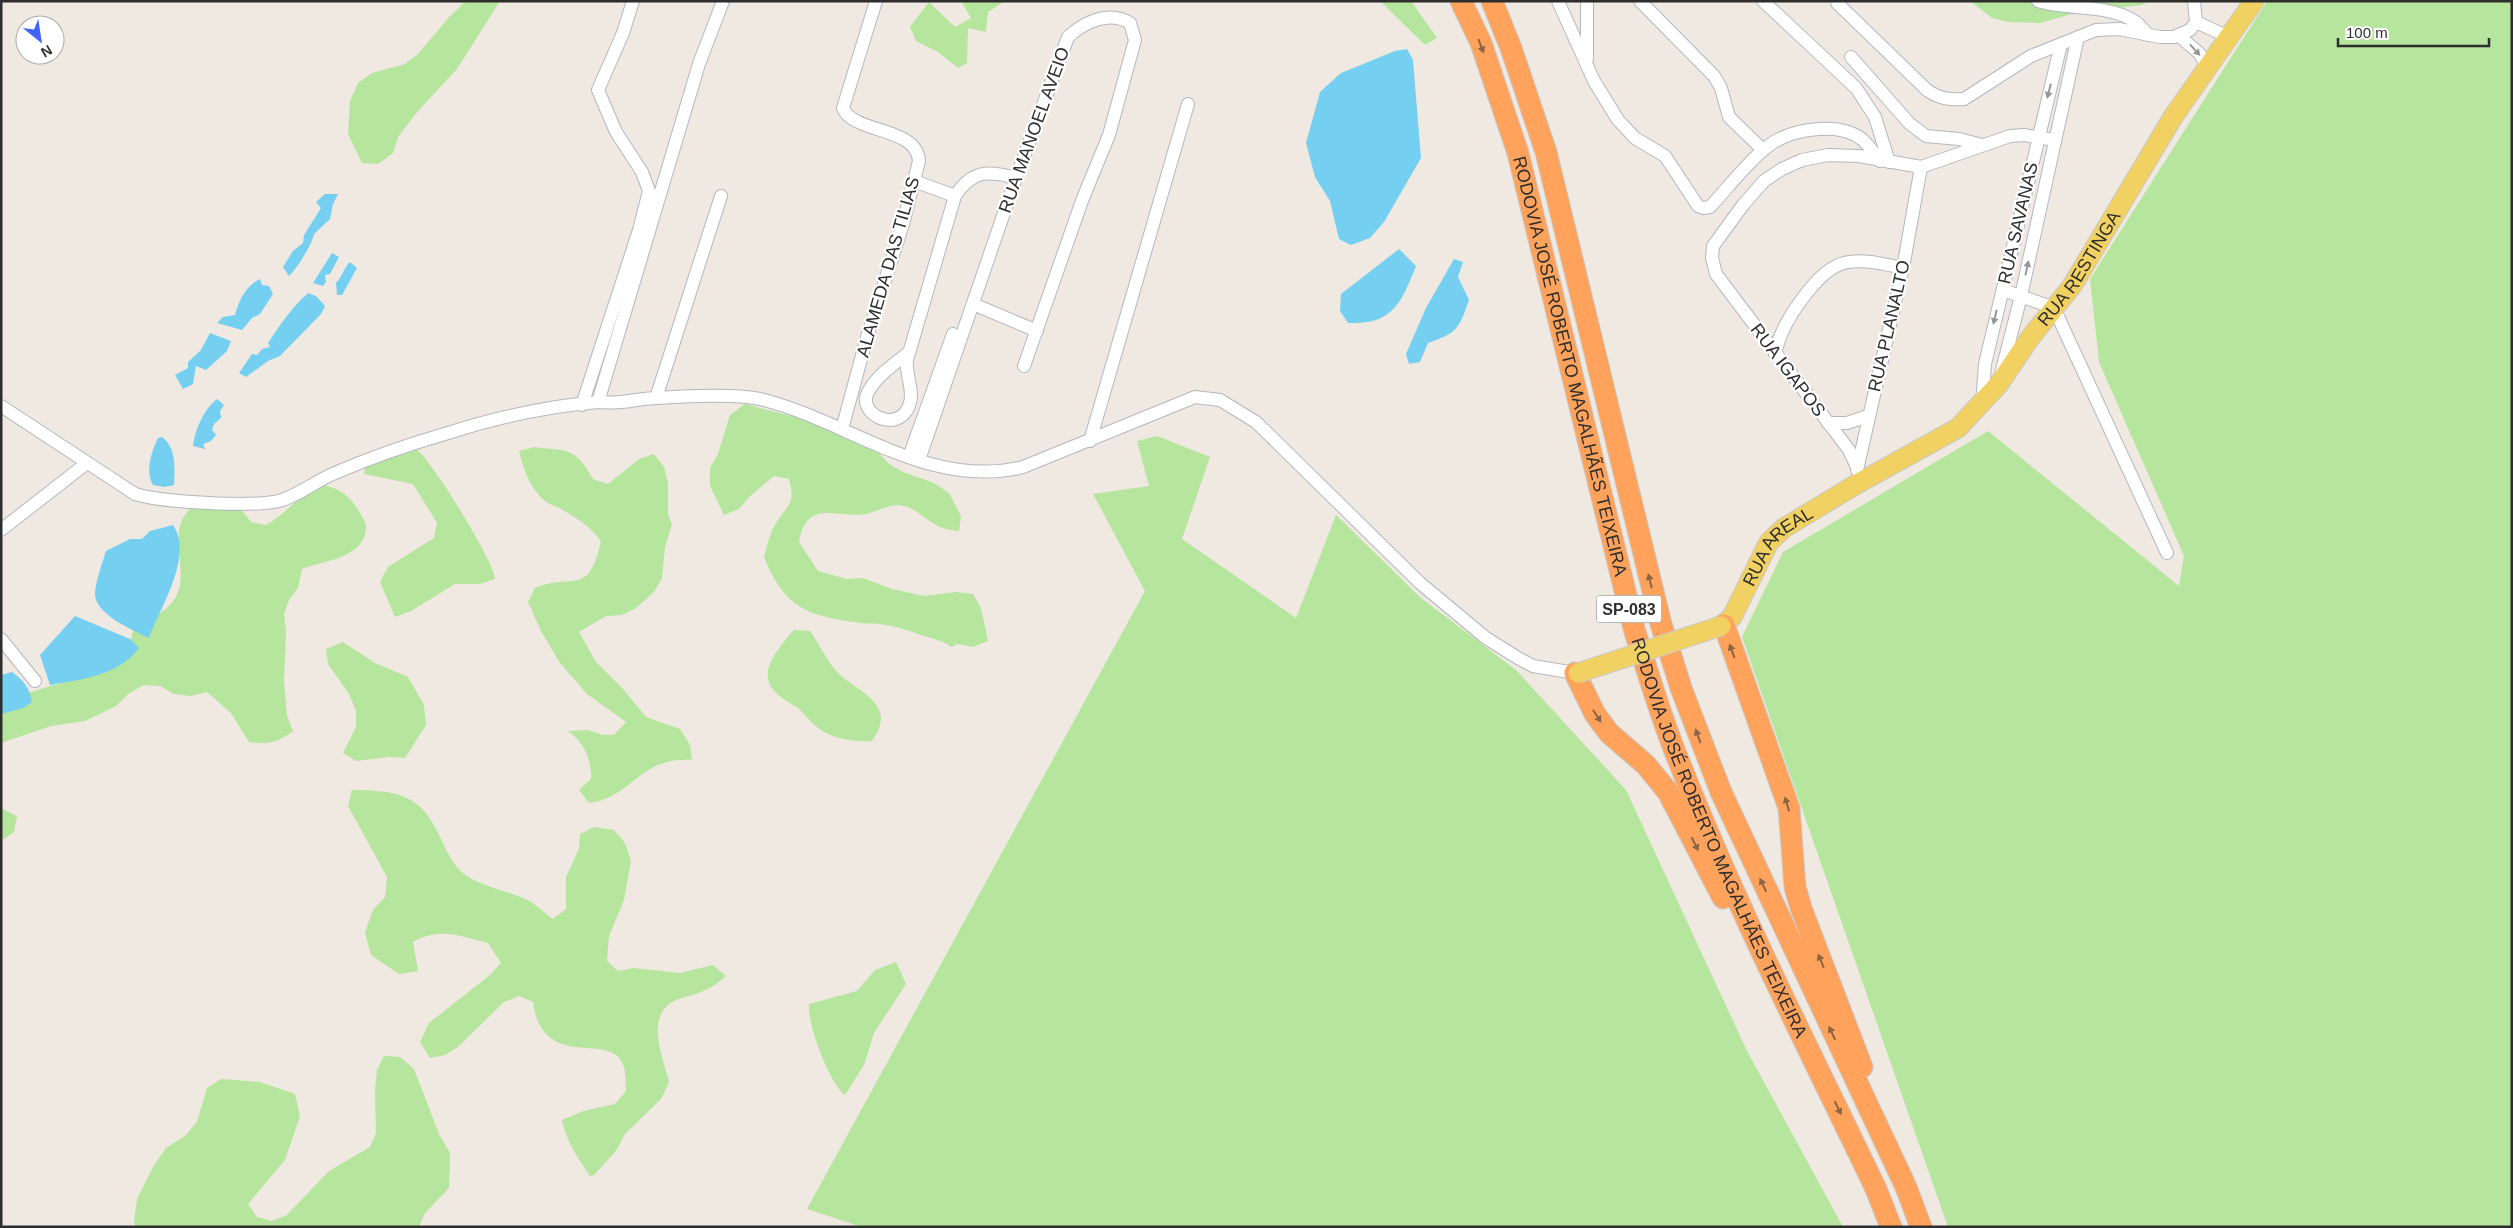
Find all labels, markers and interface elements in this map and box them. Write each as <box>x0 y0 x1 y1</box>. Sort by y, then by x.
north arrow <box>15 15 65 65</box>
scale bar <box>2338 15 2489 47</box>
text: 100 m <box>2346 24 2388 41</box>
one-way arrow <box>1478 38 1486 53</box>
text: N <box>38 42 55 61</box>
one-way arrow <box>2189 43 2201 55</box>
street label: RUA MANOEL AVEIO <box>995 44 1073 216</box>
one-way arrow <box>2045 83 2053 98</box>
street label: RODOVIA JOSÉ ROBERTO MAGALHÃES TEIXEIRA <box>1509 154 1631 578</box>
street label: RUA SAVANAS <box>1994 160 2042 286</box>
street label: ALAMEDA DAS TILIAS <box>853 174 923 360</box>
street label: RUA RESTINGA <box>2034 207 2124 330</box>
street label: RUA PLANALTO <box>1864 258 1914 394</box>
one-way arrow <box>2023 260 2031 276</box>
one-way arrow <box>1991 310 1999 325</box>
street label: RUA IGAPOS <box>1747 320 1829 420</box>
street label: RUA AREAL <box>1739 503 1816 589</box>
one-way arrow <box>1646 574 1654 589</box>
road number: SP-083 <box>1596 596 1662 622</box>
street label: RODOVIA JOSÉ ROBERTO MAGALHÃES TEIXEIRA <box>1627 635 1811 1041</box>
one-way arrow <box>1728 643 1735 658</box>
one-way arrow <box>1593 710 1602 723</box>
one-way arrow <box>1694 729 1701 744</box>
one-way arrow <box>1782 796 1790 811</box>
one-way arrow <box>1691 836 1699 851</box>
one-way arrow <box>1759 878 1767 892</box>
one-way arrow <box>1817 954 1825 968</box>
one-way arrow <box>1828 1025 1836 1040</box>
one-way arrow <box>1833 1101 1842 1116</box>

